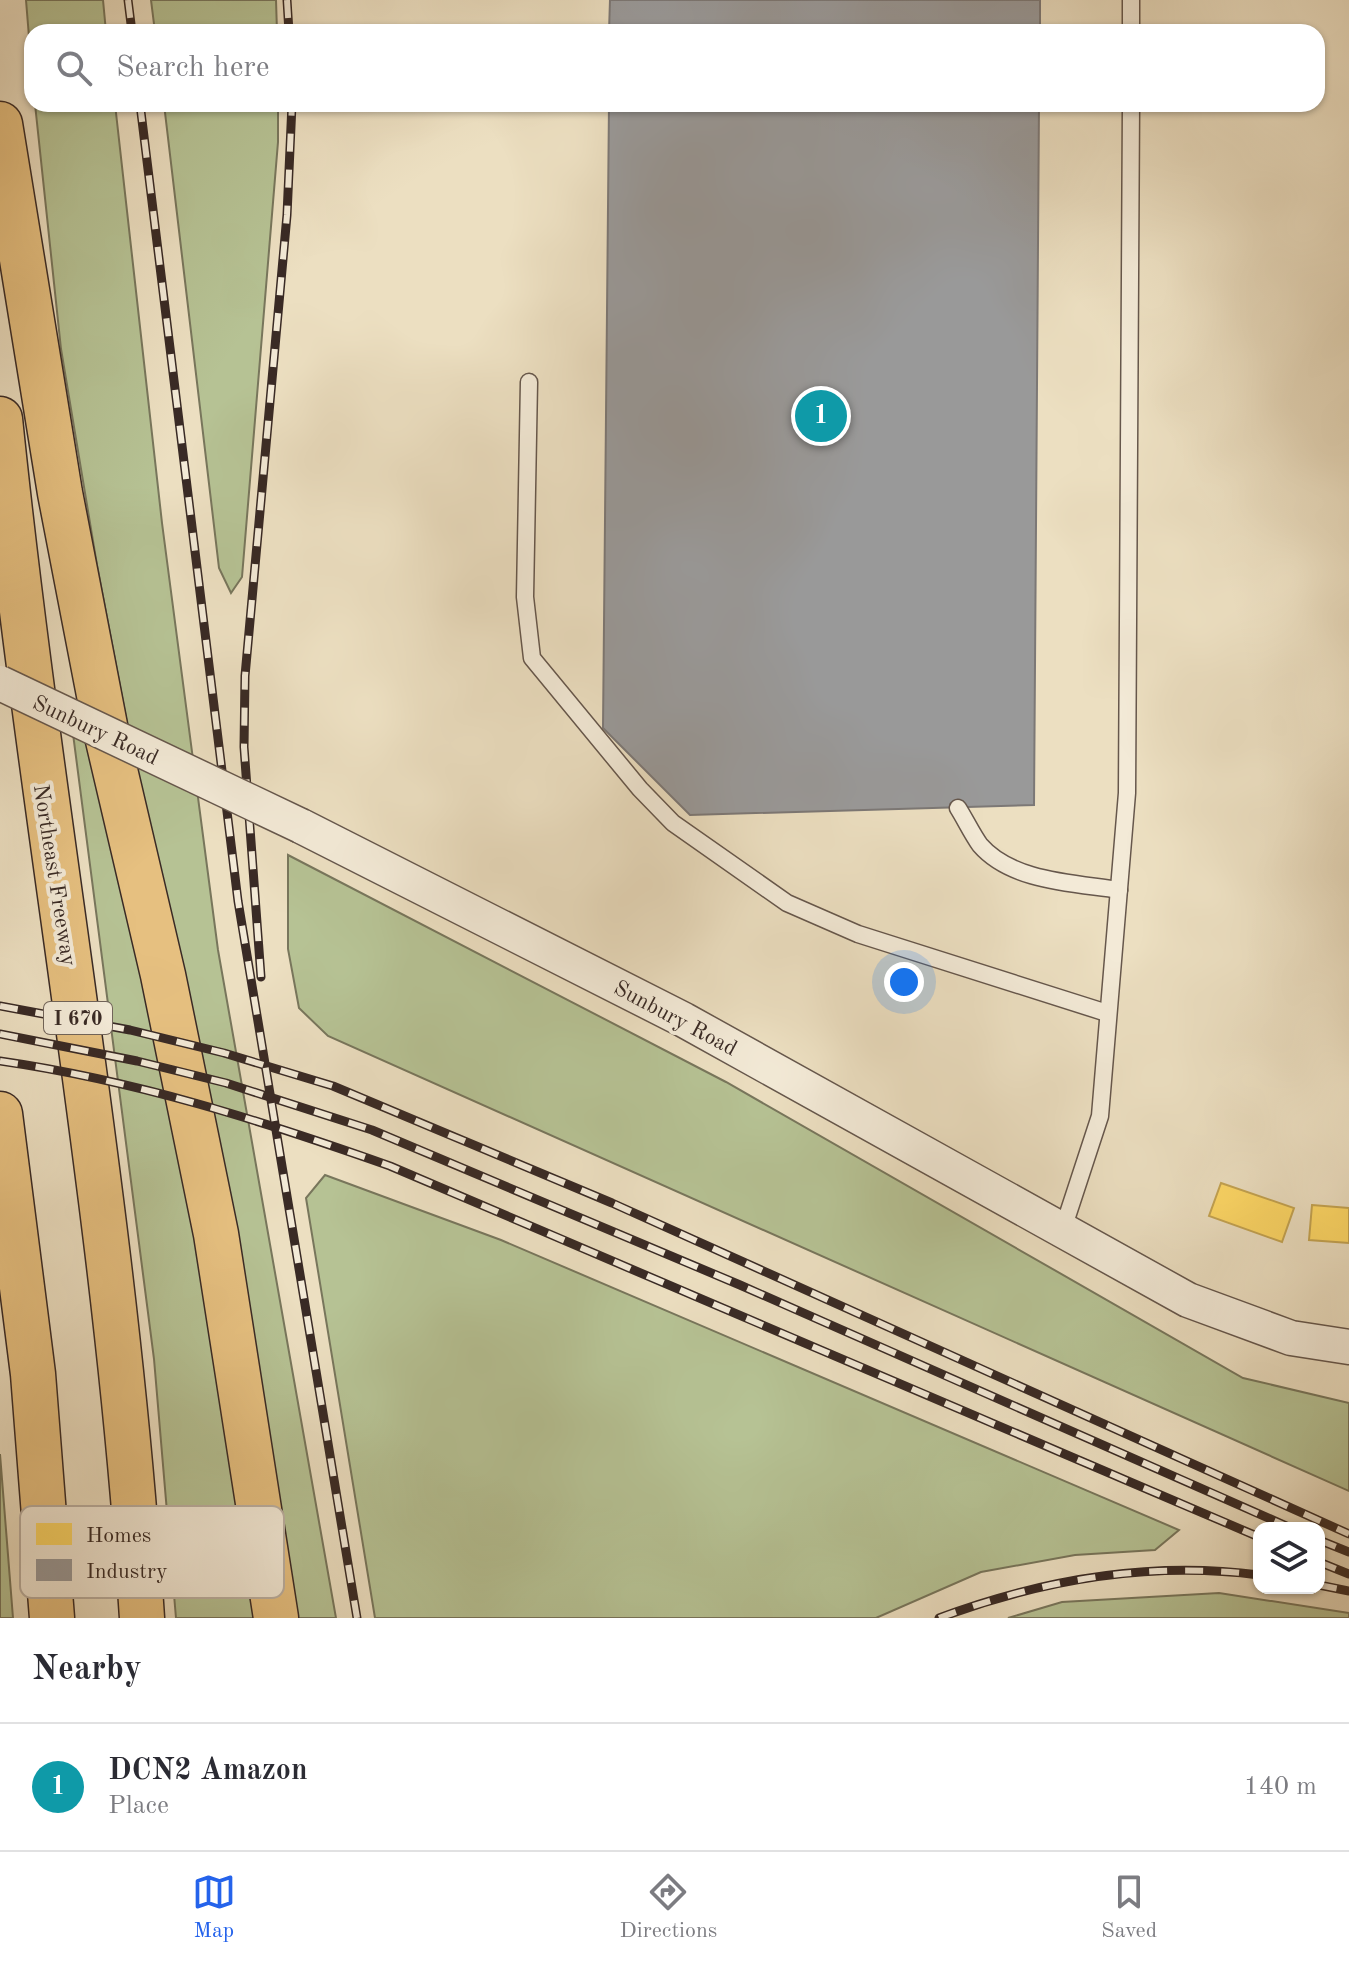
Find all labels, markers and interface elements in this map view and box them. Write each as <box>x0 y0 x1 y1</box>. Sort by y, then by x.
search box <box>24 24 1325 112</box>
icon: search <box>52 46 96 90</box>
text: Search here <box>116 53 270 83</box>
pin: 1 <box>795 386 847 446</box>
street label: Sunbury Road <box>29 692 161 770</box>
street label: Northeast Freeway <box>29 783 79 968</box>
your location <box>884 962 924 1002</box>
street label: Sunbury Road <box>610 977 740 1060</box>
road number: I 670 <box>44 1002 112 1034</box>
legend <box>20 1506 284 1598</box>
map controls <box>1253 1522 1325 1594</box>
button: layers <box>1253 1522 1325 1594</box>
text: Homes <box>86 1525 151 1547</box>
text: Industry <box>86 1561 168 1583</box>
text: Nearby <box>32 1653 142 1687</box>
text: DCN2 Amazon <box>108 1756 308 1786</box>
text: 1 <box>50 1774 66 1800</box>
text: 140 m <box>1244 1774 1317 1800</box>
text: Place <box>108 1793 169 1819</box>
tab: Map <box>192 1870 236 1945</box>
tab: Directions <box>620 1870 717 1945</box>
tab: Saved <box>1101 1870 1157 1945</box>

